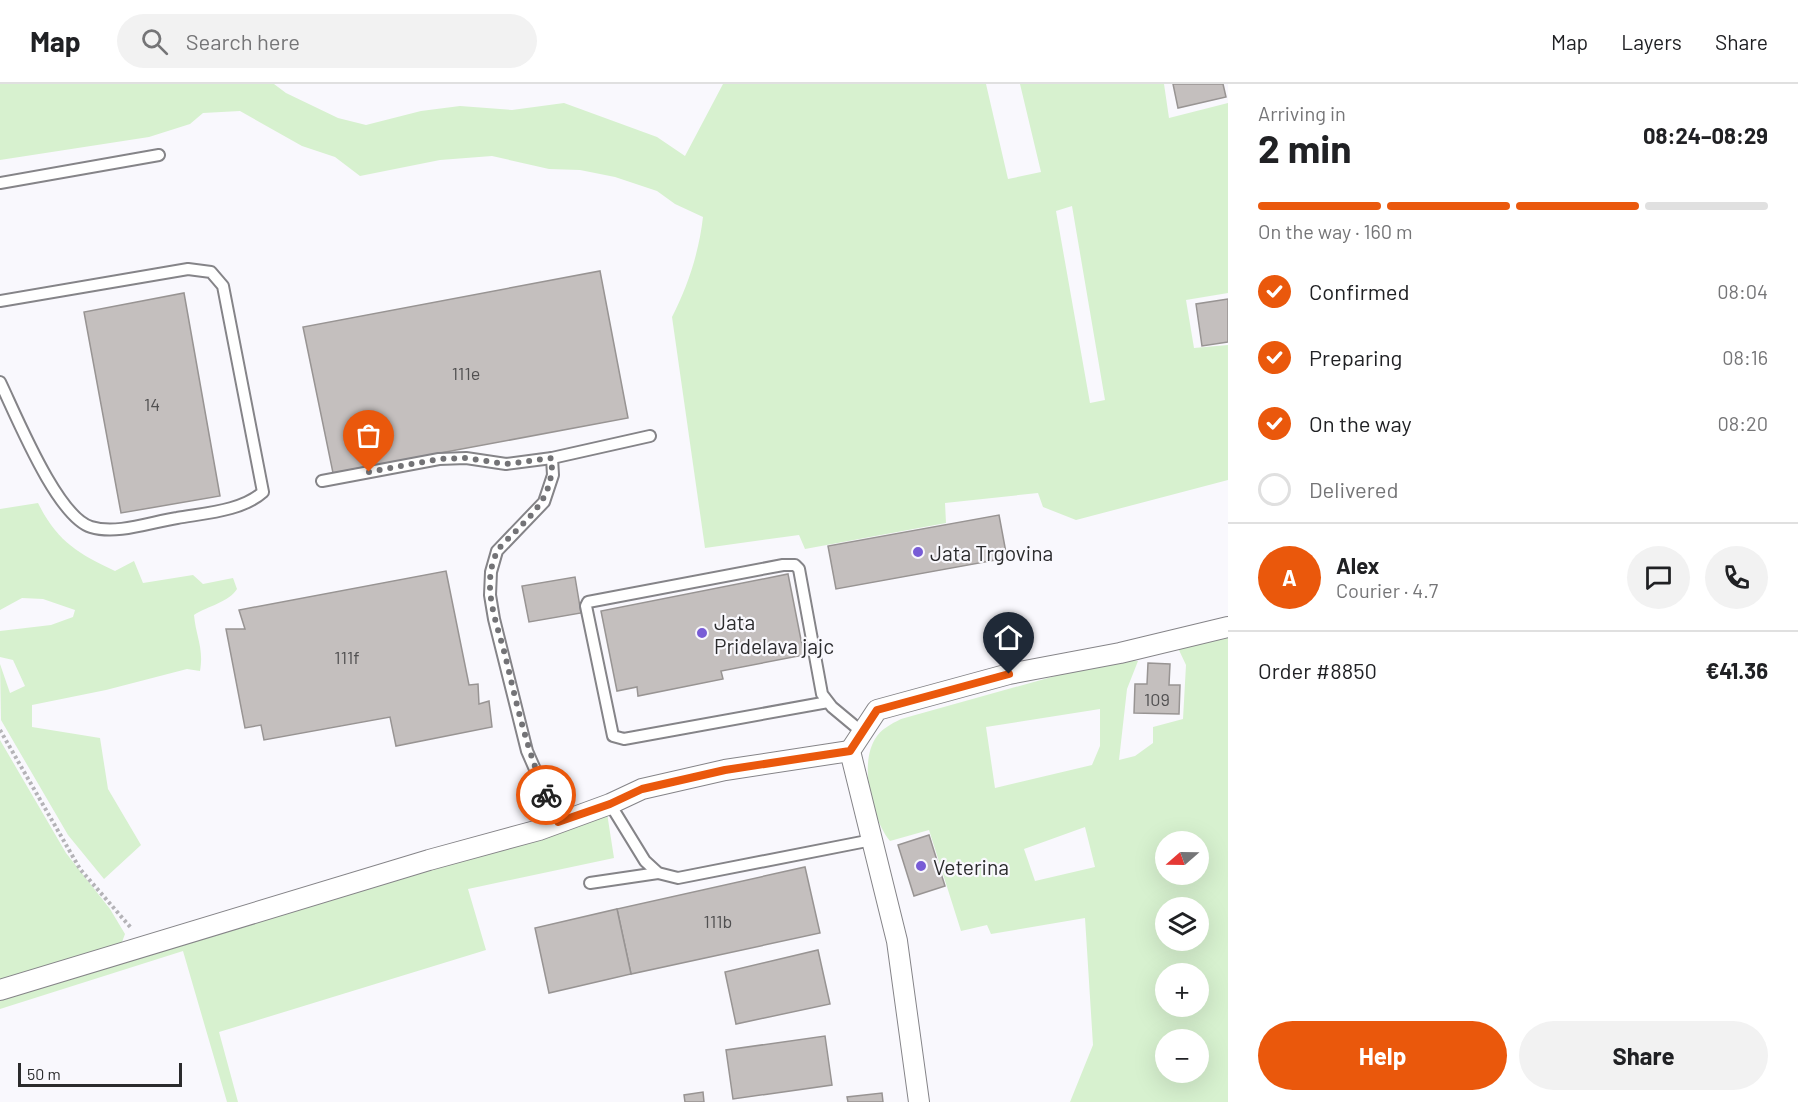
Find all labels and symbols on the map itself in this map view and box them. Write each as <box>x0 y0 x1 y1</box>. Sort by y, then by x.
house number: 111e <box>452 362 480 384</box>
house number: 14 <box>144 393 160 415</box>
pin <box>343 410 394 472</box>
place label: Jata Trgovina <box>930 540 1053 565</box>
marker: Jata Trgovina <box>911 545 925 559</box>
place label: Jata Pridelava jajc <box>714 609 834 658</box>
pin <box>983 612 1034 674</box>
marker: Jata Pridelava jajc <box>695 626 709 640</box>
house number: 111f <box>334 646 360 668</box>
house number: 109 <box>1144 688 1170 710</box>
courier <box>516 765 576 825</box>
north arrow <box>1155 831 1209 885</box>
place label: Veterina <box>933 854 1009 879</box>
marker: Veterina <box>914 859 928 873</box>
house number: 111b <box>704 910 732 932</box>
scale bar <box>18 1060 182 1088</box>

